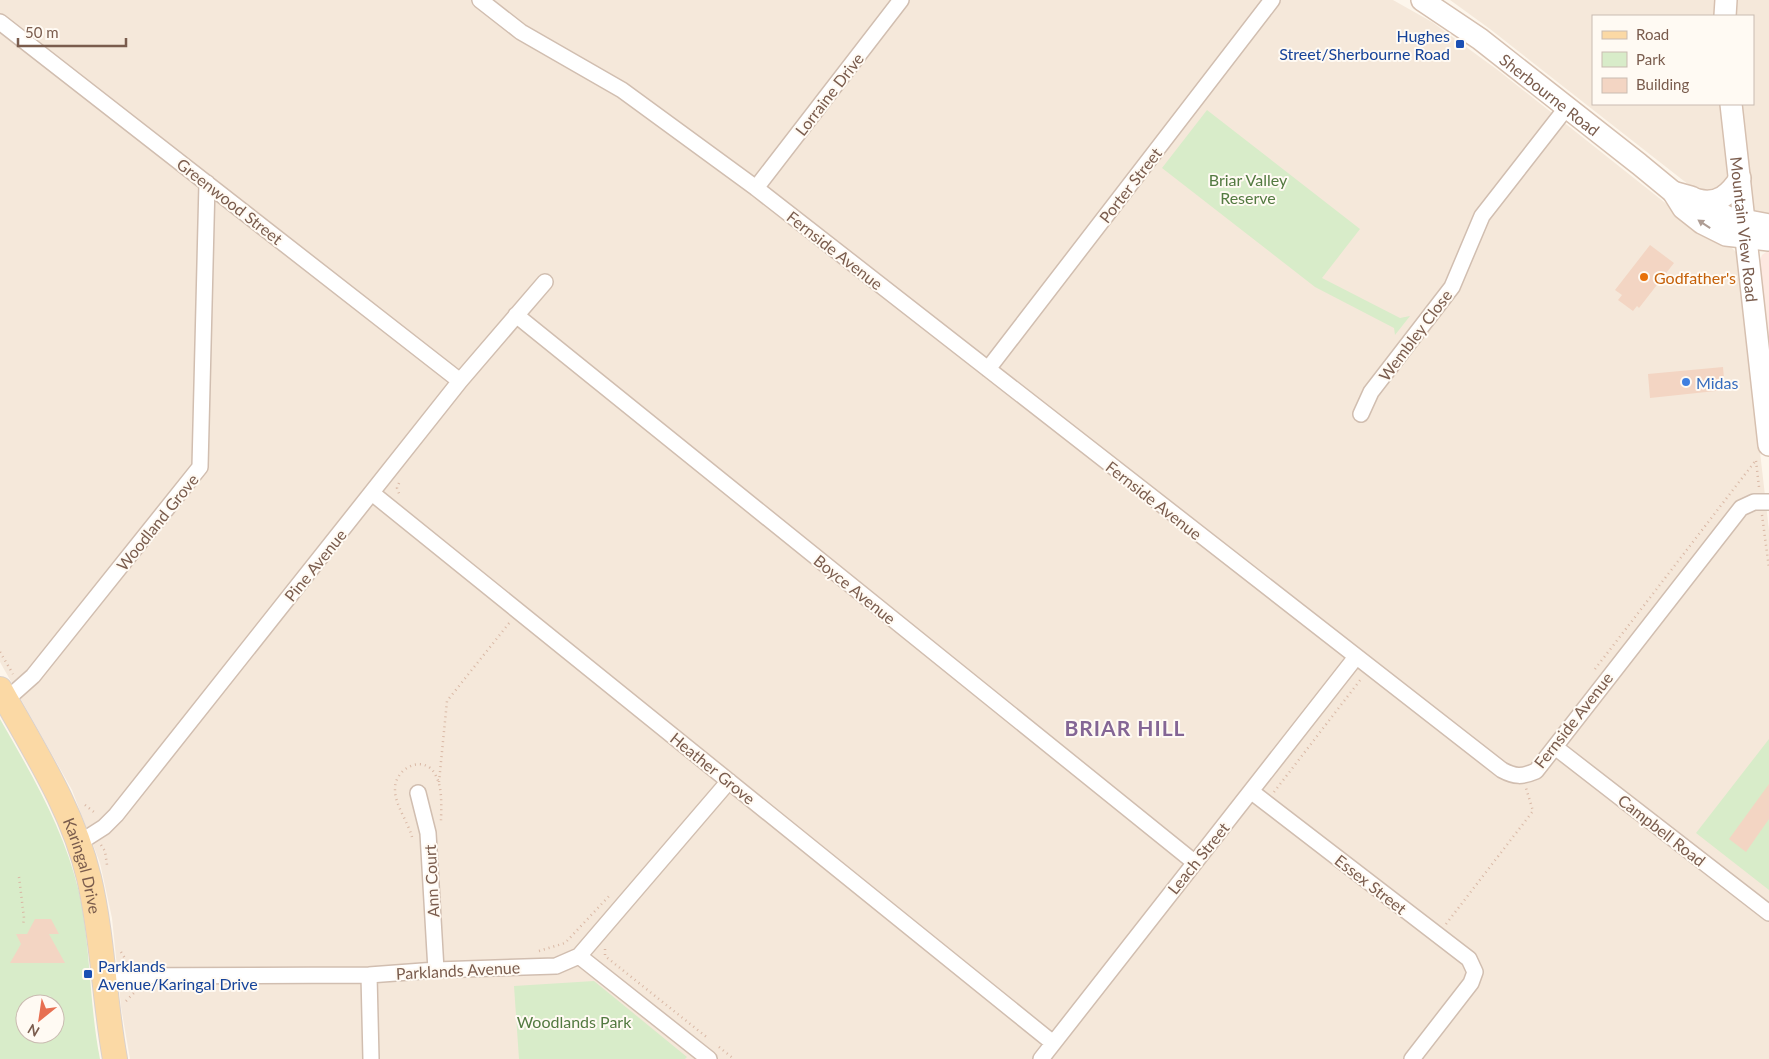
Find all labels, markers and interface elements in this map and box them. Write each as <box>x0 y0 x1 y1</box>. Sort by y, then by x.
scale bar <box>18 15 125 47</box>
legend <box>1592 15 1754 105</box>
text: 50 m <box>25 23 59 41</box>
text: Road <box>1636 25 1669 43</box>
place label: Hughes Street/Sherbourne Road <box>1279 26 1450 63</box>
marker: Hughes Street/Sherbourne Road <box>1454 38 1466 50</box>
street label: Lorraine Drive <box>791 49 867 139</box>
street label: Sherbourne Road <box>1496 49 1604 139</box>
text: Park <box>1636 50 1666 68</box>
text: Building <box>1636 75 1689 93</box>
street label: Porter Street <box>1095 144 1165 226</box>
street label: Greenwood Street <box>173 154 287 248</box>
street label: Mountain View Road <box>1727 155 1763 303</box>
park label: Briar Valley Reserve <box>1209 170 1288 207</box>
street label: Fernside Avenue <box>783 207 887 293</box>
one-way arrow <box>1697 219 1710 229</box>
place label: Godfather's <box>1654 268 1736 287</box>
marker: Godfather's <box>1638 271 1650 283</box>
street label: Wembley Close <box>1375 286 1455 384</box>
place label: Midas <box>1696 373 1738 392</box>
marker: Midas <box>1680 376 1692 388</box>
street label: Fernside Avenue <box>1102 457 1206 543</box>
street label: Woodland Grove <box>112 470 202 574</box>
street label: Pine Avenue <box>280 525 350 605</box>
street label: Boyce Avenue <box>810 550 900 628</box>
street label: Fernside Avenue <box>1530 668 1616 772</box>
district label: BRIAR HILL <box>1065 715 1185 740</box>
street label: Heather Grove <box>667 728 759 808</box>
street label: Campbell Road <box>1615 790 1709 870</box>
street label: Karingal Drive <box>60 814 105 915</box>
street label: Leach Street <box>1163 818 1233 898</box>
street label: Ann Court <box>420 844 442 918</box>
street label: Essex Street <box>1331 850 1411 918</box>
place label: Parklands Avenue/Karingal Drive <box>98 956 258 993</box>
street label: Parklands Avenue <box>395 957 521 983</box>
marker: Parklands Avenue/Karingal Drive <box>82 968 94 980</box>
north arrow <box>15 994 65 1044</box>
park label: Woodlands Park <box>517 1012 632 1031</box>
text: N <box>24 1021 42 1041</box>

